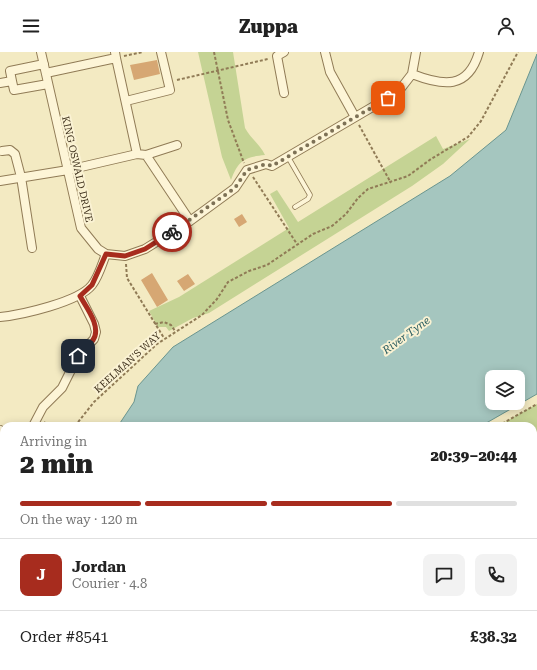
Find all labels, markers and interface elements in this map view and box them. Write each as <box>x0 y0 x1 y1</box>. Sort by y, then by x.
icon: menu <box>20 15 42 37</box>
icon: person <box>495 15 517 37</box>
text: Zuppa <box>239 16 298 37</box>
pin <box>371 81 405 115</box>
icon: bag <box>377 87 399 109</box>
street label: KING OSWALD DRIVE <box>60 115 95 223</box>
courier <box>152 212 192 252</box>
icon: bike <box>161 221 183 243</box>
water label: River Tyne <box>379 314 433 357</box>
street label: KEELMAN'S WAY <box>92 330 163 395</box>
pin <box>61 339 95 373</box>
icon: home <box>67 345 89 367</box>
map controls <box>485 370 525 410</box>
button: layers <box>485 370 525 410</box>
text: Arriving in <box>20 434 87 449</box>
text: 20:39–20:44 <box>431 447 517 465</box>
text: 2 min <box>20 449 93 479</box>
text: On the way · 120 m <box>20 512 137 527</box>
button: chat <box>423 554 465 596</box>
button: phone <box>475 554 517 596</box>
text: Jordan <box>72 558 126 576</box>
text: J <box>36 566 46 584</box>
text: Courier · 4.8 <box>72 576 147 591</box>
text: Order #8541 <box>20 628 109 646</box>
text: £38.32 <box>470 628 517 646</box>

